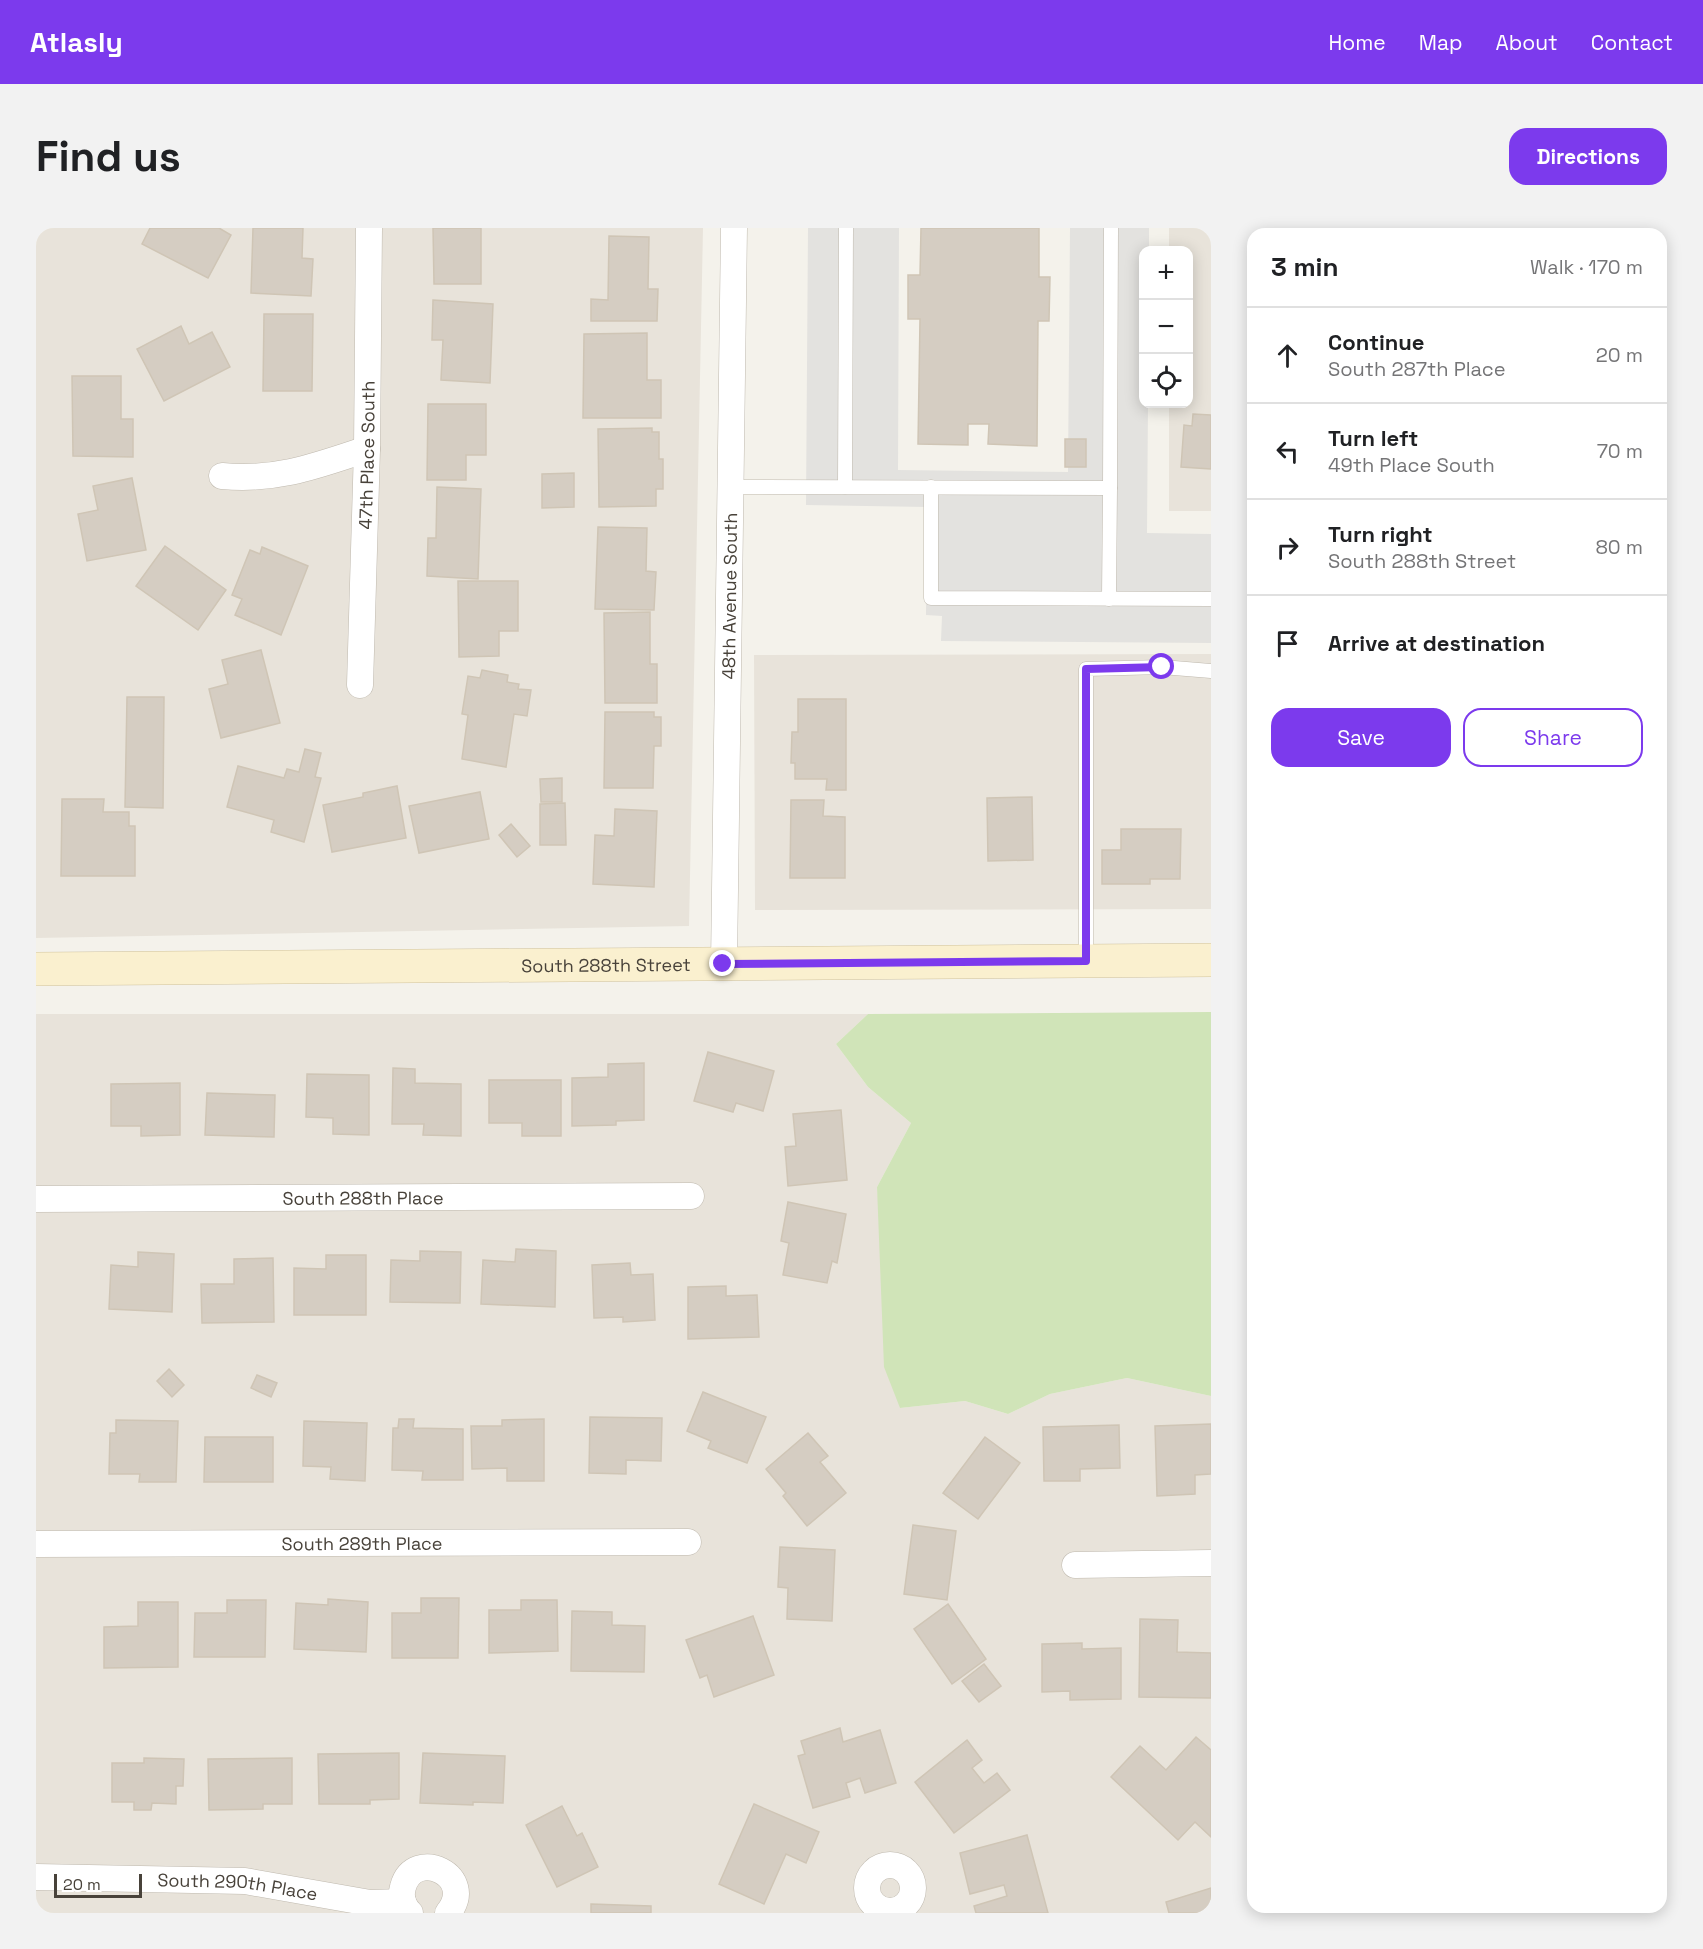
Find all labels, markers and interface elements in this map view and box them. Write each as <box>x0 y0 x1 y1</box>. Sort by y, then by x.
text: Atlasly <box>30 24 123 60</box>
text: Home <box>1328 29 1386 56</box>
text: Map <box>1419 29 1463 56</box>
text: About <box>1496 29 1558 56</box>
text: Contact <box>1591 29 1673 56</box>
button: Directions <box>1509 128 1667 185</box>
text: Find us <box>36 130 181 183</box>
map controls <box>1139 246 1193 408</box>
button: + <box>1139 246 1193 300</box>
text: 3 min <box>1271 250 1339 284</box>
text: Walk · 170 m <box>1530 254 1643 280</box>
button: − <box>1139 300 1193 354</box>
text: Continue <box>1328 328 1424 356</box>
icon: ahead <box>1271 339 1304 372</box>
text: 20 m <box>1596 342 1643 368</box>
button: locate <box>1139 354 1193 408</box>
text: South 287th Place <box>1328 356 1506 382</box>
street label: 47th Place South <box>353 381 379 530</box>
text: Turn left <box>1328 424 1418 452</box>
icon: left <box>1271 435 1304 468</box>
text: 70 m <box>1597 438 1643 464</box>
text: 49th Place South <box>1328 452 1495 478</box>
street label: 48th Avenue South <box>716 512 742 680</box>
text: Turn right <box>1328 520 1433 548</box>
icon: right <box>1271 531 1304 564</box>
text: 80 m <box>1595 534 1643 560</box>
text: South 288th Street <box>1328 548 1516 574</box>
icon: arrive <box>1271 627 1304 660</box>
text: Arrive at destination <box>1328 629 1545 657</box>
route start <box>1148 653 1174 679</box>
button: Save <box>1271 708 1451 767</box>
button: Share <box>1463 708 1643 767</box>
route end <box>709 950 735 976</box>
street label: South 288th Street <box>521 952 691 977</box>
street label: South 288th Place <box>282 1186 444 1209</box>
street label: South 289th Place <box>281 1531 443 1555</box>
street label: South 290th Place <box>157 1868 319 1905</box>
scale bar <box>54 1871 142 1898</box>
text: 20 m <box>63 1874 101 1895</box>

